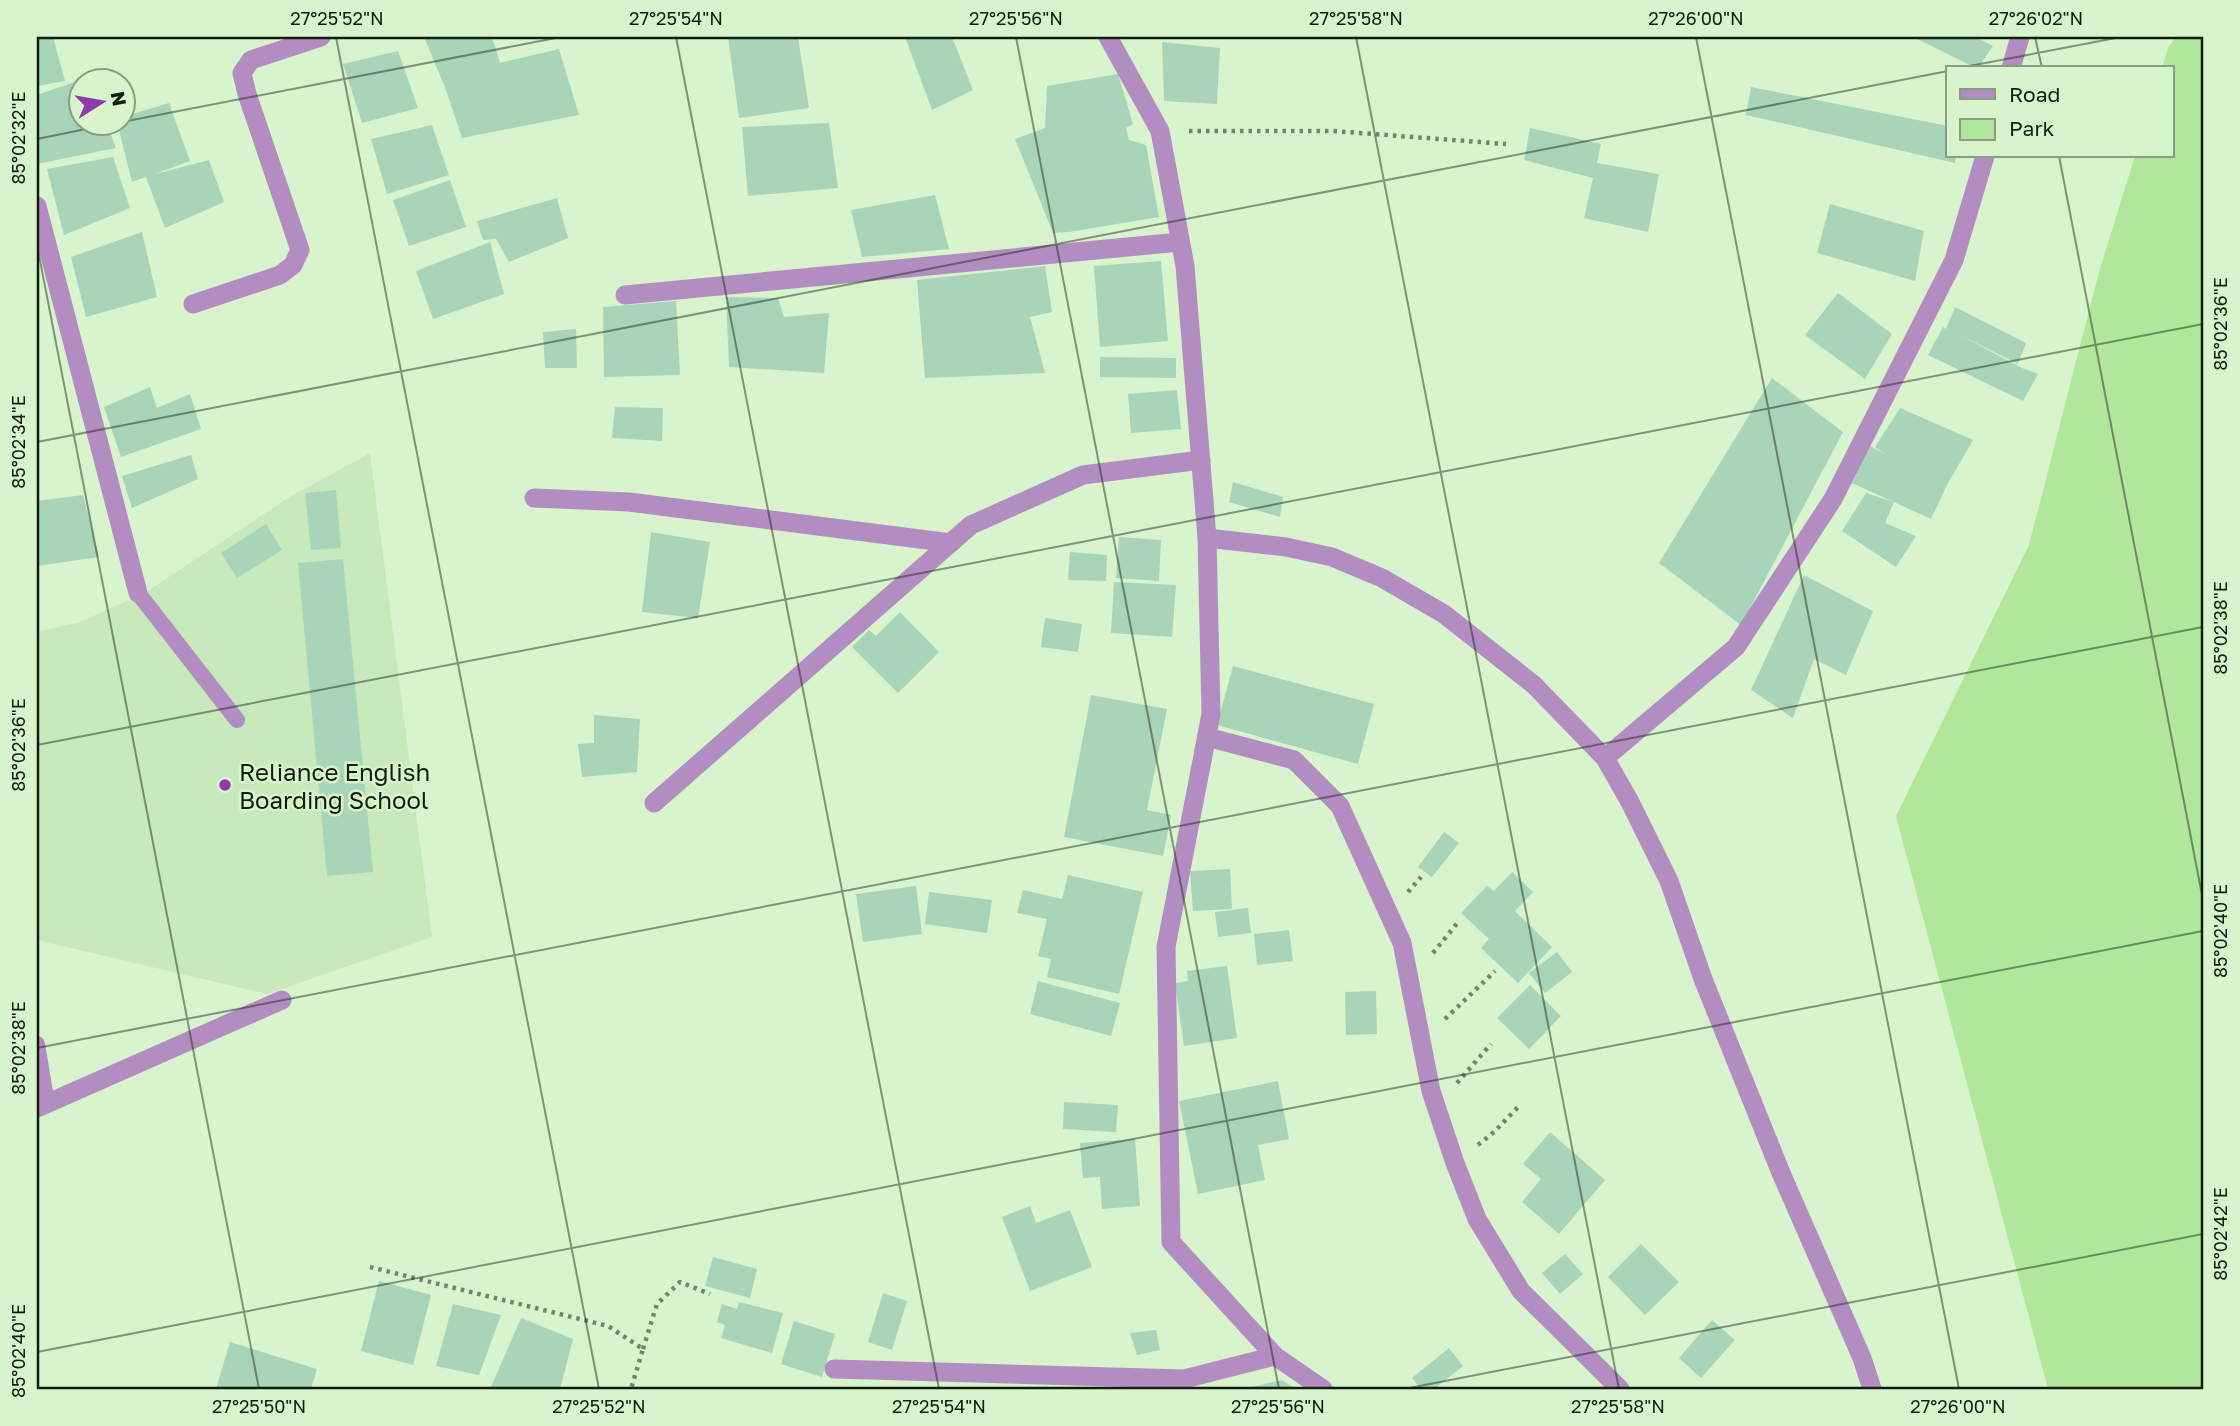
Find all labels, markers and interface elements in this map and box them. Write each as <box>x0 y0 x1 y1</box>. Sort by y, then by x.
text: 27°25'52"N <box>290 7 384 29</box>
text: 27°25'54"N <box>629 7 723 29</box>
text: 27°25'56"N <box>969 7 1063 29</box>
text: 27°25'58"N <box>1309 7 1403 29</box>
text: 27°26'00"N <box>1648 7 1744 29</box>
text: 27°26'02"N <box>1989 7 2083 29</box>
north arrow <box>66 66 136 136</box>
legend <box>1946 66 2174 158</box>
text: Road <box>2009 81 2060 107</box>
text: N <box>107 89 132 108</box>
text: 85°02'32"E <box>7 92 29 184</box>
text: Park <box>2009 115 2055 141</box>
text: 85°02'36"E <box>2209 277 2231 371</box>
text: 85°02'34"E <box>7 395 29 489</box>
text: 85°02'38"E <box>2209 581 2231 675</box>
text: 85°02'36"E <box>7 698 29 792</box>
place label: Reliance English Boarding School <box>239 757 430 814</box>
marker: Reliance English Boarding School <box>217 777 233 793</box>
text: 85°02'40"E <box>2209 884 2231 978</box>
text: 85°02'38"E <box>7 1001 29 1095</box>
text: 85°02'42"E <box>2209 1187 2231 1281</box>
text: 85°02'40"E <box>7 1304 29 1398</box>
text: 27°25'50"N <box>212 1395 306 1417</box>
text: 27°25'52"N <box>552 1395 646 1417</box>
text: 27°25'54"N <box>892 1395 986 1417</box>
text: 27°25'56"N <box>1231 1395 1325 1417</box>
text: 27°25'58"N <box>1571 1395 1665 1417</box>
text: 27°26'00"N <box>1910 1395 2006 1417</box>

